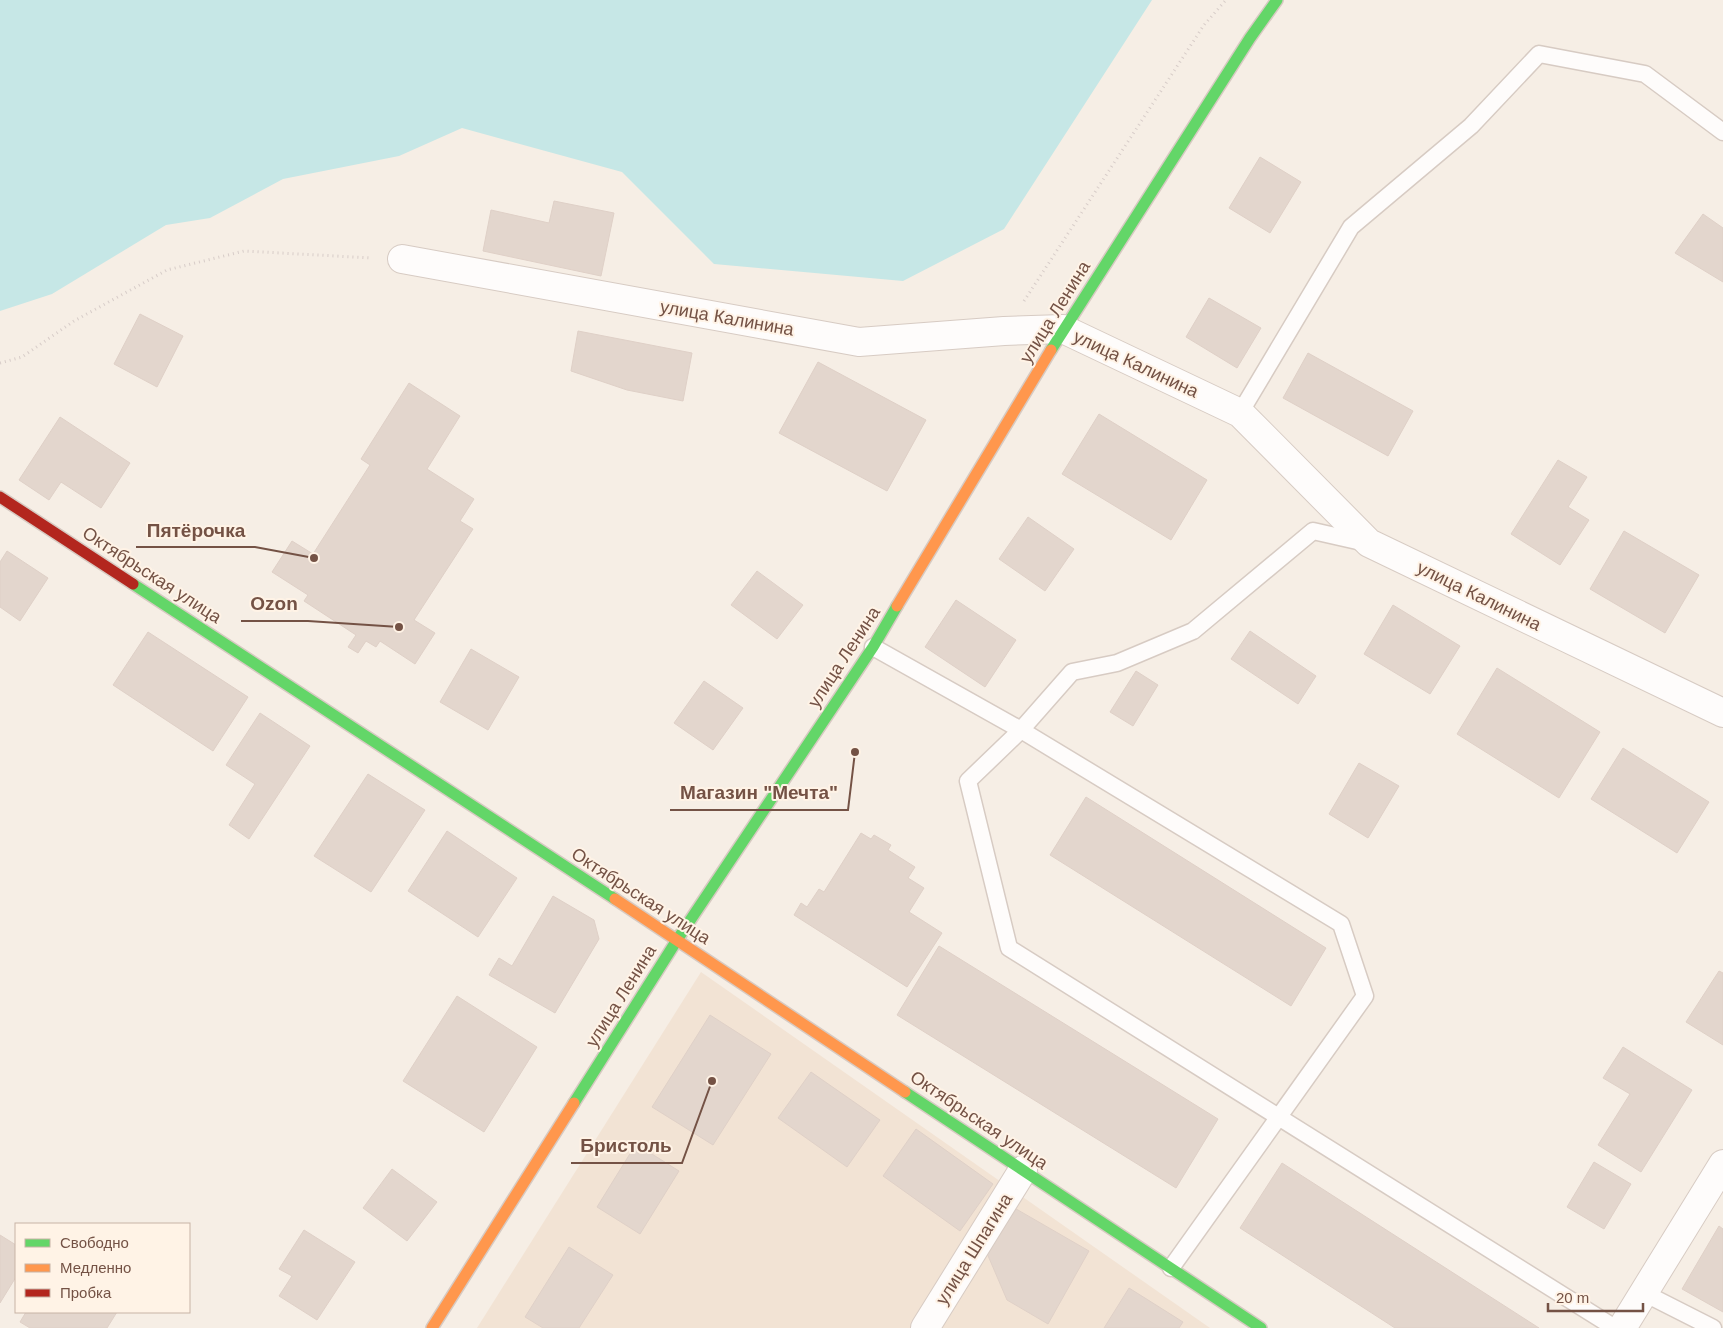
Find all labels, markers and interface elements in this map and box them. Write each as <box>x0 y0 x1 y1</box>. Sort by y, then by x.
street label: улица Ленина <box>1016 257 1095 367</box>
street label: улица Калинина <box>659 296 796 340</box>
street label: улица Калинина <box>1070 326 1203 402</box>
callout: Пятёрочка <box>136 513 255 547</box>
text: Пятёрочка <box>147 520 246 541</box>
street label: Октябрьская улица <box>79 523 226 628</box>
street label: улица Калинина <box>1414 557 1545 635</box>
callout: Ozon <box>241 587 308 621</box>
text: Ozon <box>250 593 298 614</box>
street label: улица Ленина <box>804 602 885 711</box>
callout: Магазин "Мечта" <box>670 776 848 810</box>
text: Магазин "Мечта" <box>680 782 838 803</box>
street label: Октябрьская улица <box>568 844 715 949</box>
street label: улица Ленина <box>582 941 661 1051</box>
street label: Октябрьская улица <box>907 1067 1052 1174</box>
callout: Бристоль <box>571 1129 682 1163</box>
text: Бристоль <box>580 1135 672 1156</box>
street label: улица Шпагина <box>932 1189 1017 1308</box>
legend <box>15 1223 190 1313</box>
text: Свободно <box>60 1234 129 1251</box>
text: Медленно <box>60 1259 131 1276</box>
scale bar <box>1548 1280 1643 1312</box>
text: Пробка <box>60 1284 112 1301</box>
text: 20 m <box>1556 1289 1589 1306</box>

